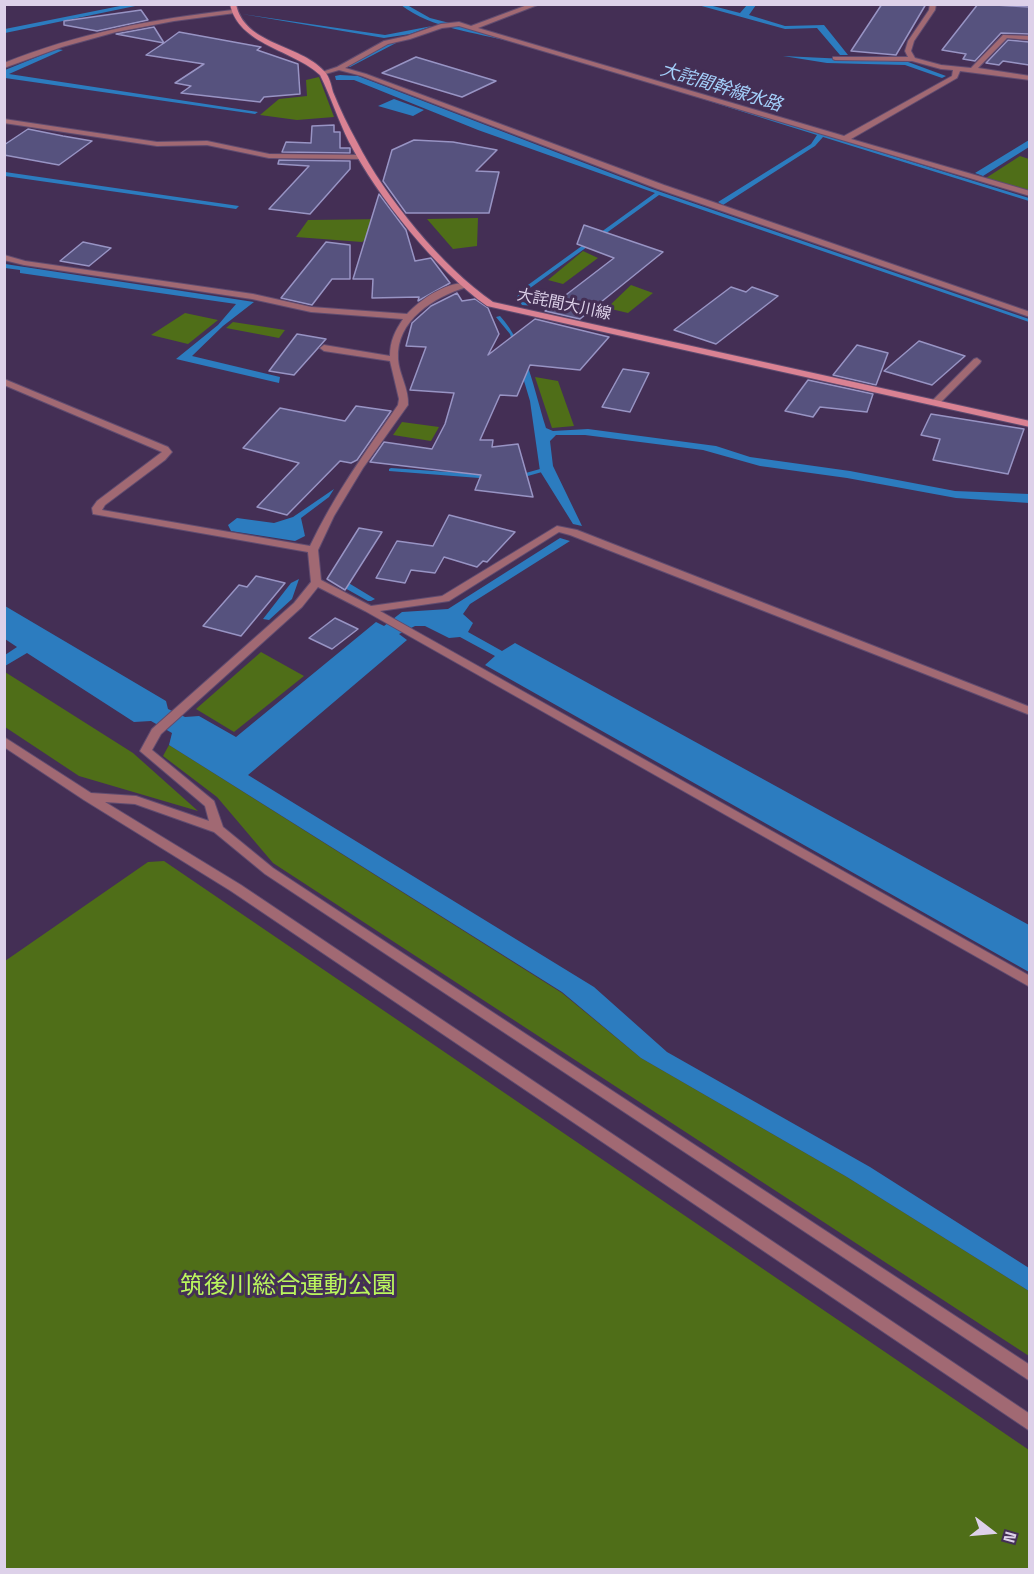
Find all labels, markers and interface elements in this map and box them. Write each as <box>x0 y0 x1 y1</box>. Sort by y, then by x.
water label: 大詫間幹線水路 <box>658 59 784 117</box>
street label: 大詫間大川線 <box>515 286 613 324</box>
park label: 筑後川総合運動公園 <box>180 1272 396 1300</box>
north arrow <box>962 1502 1022 1562</box>
text: N <box>998 1529 1021 1545</box>

